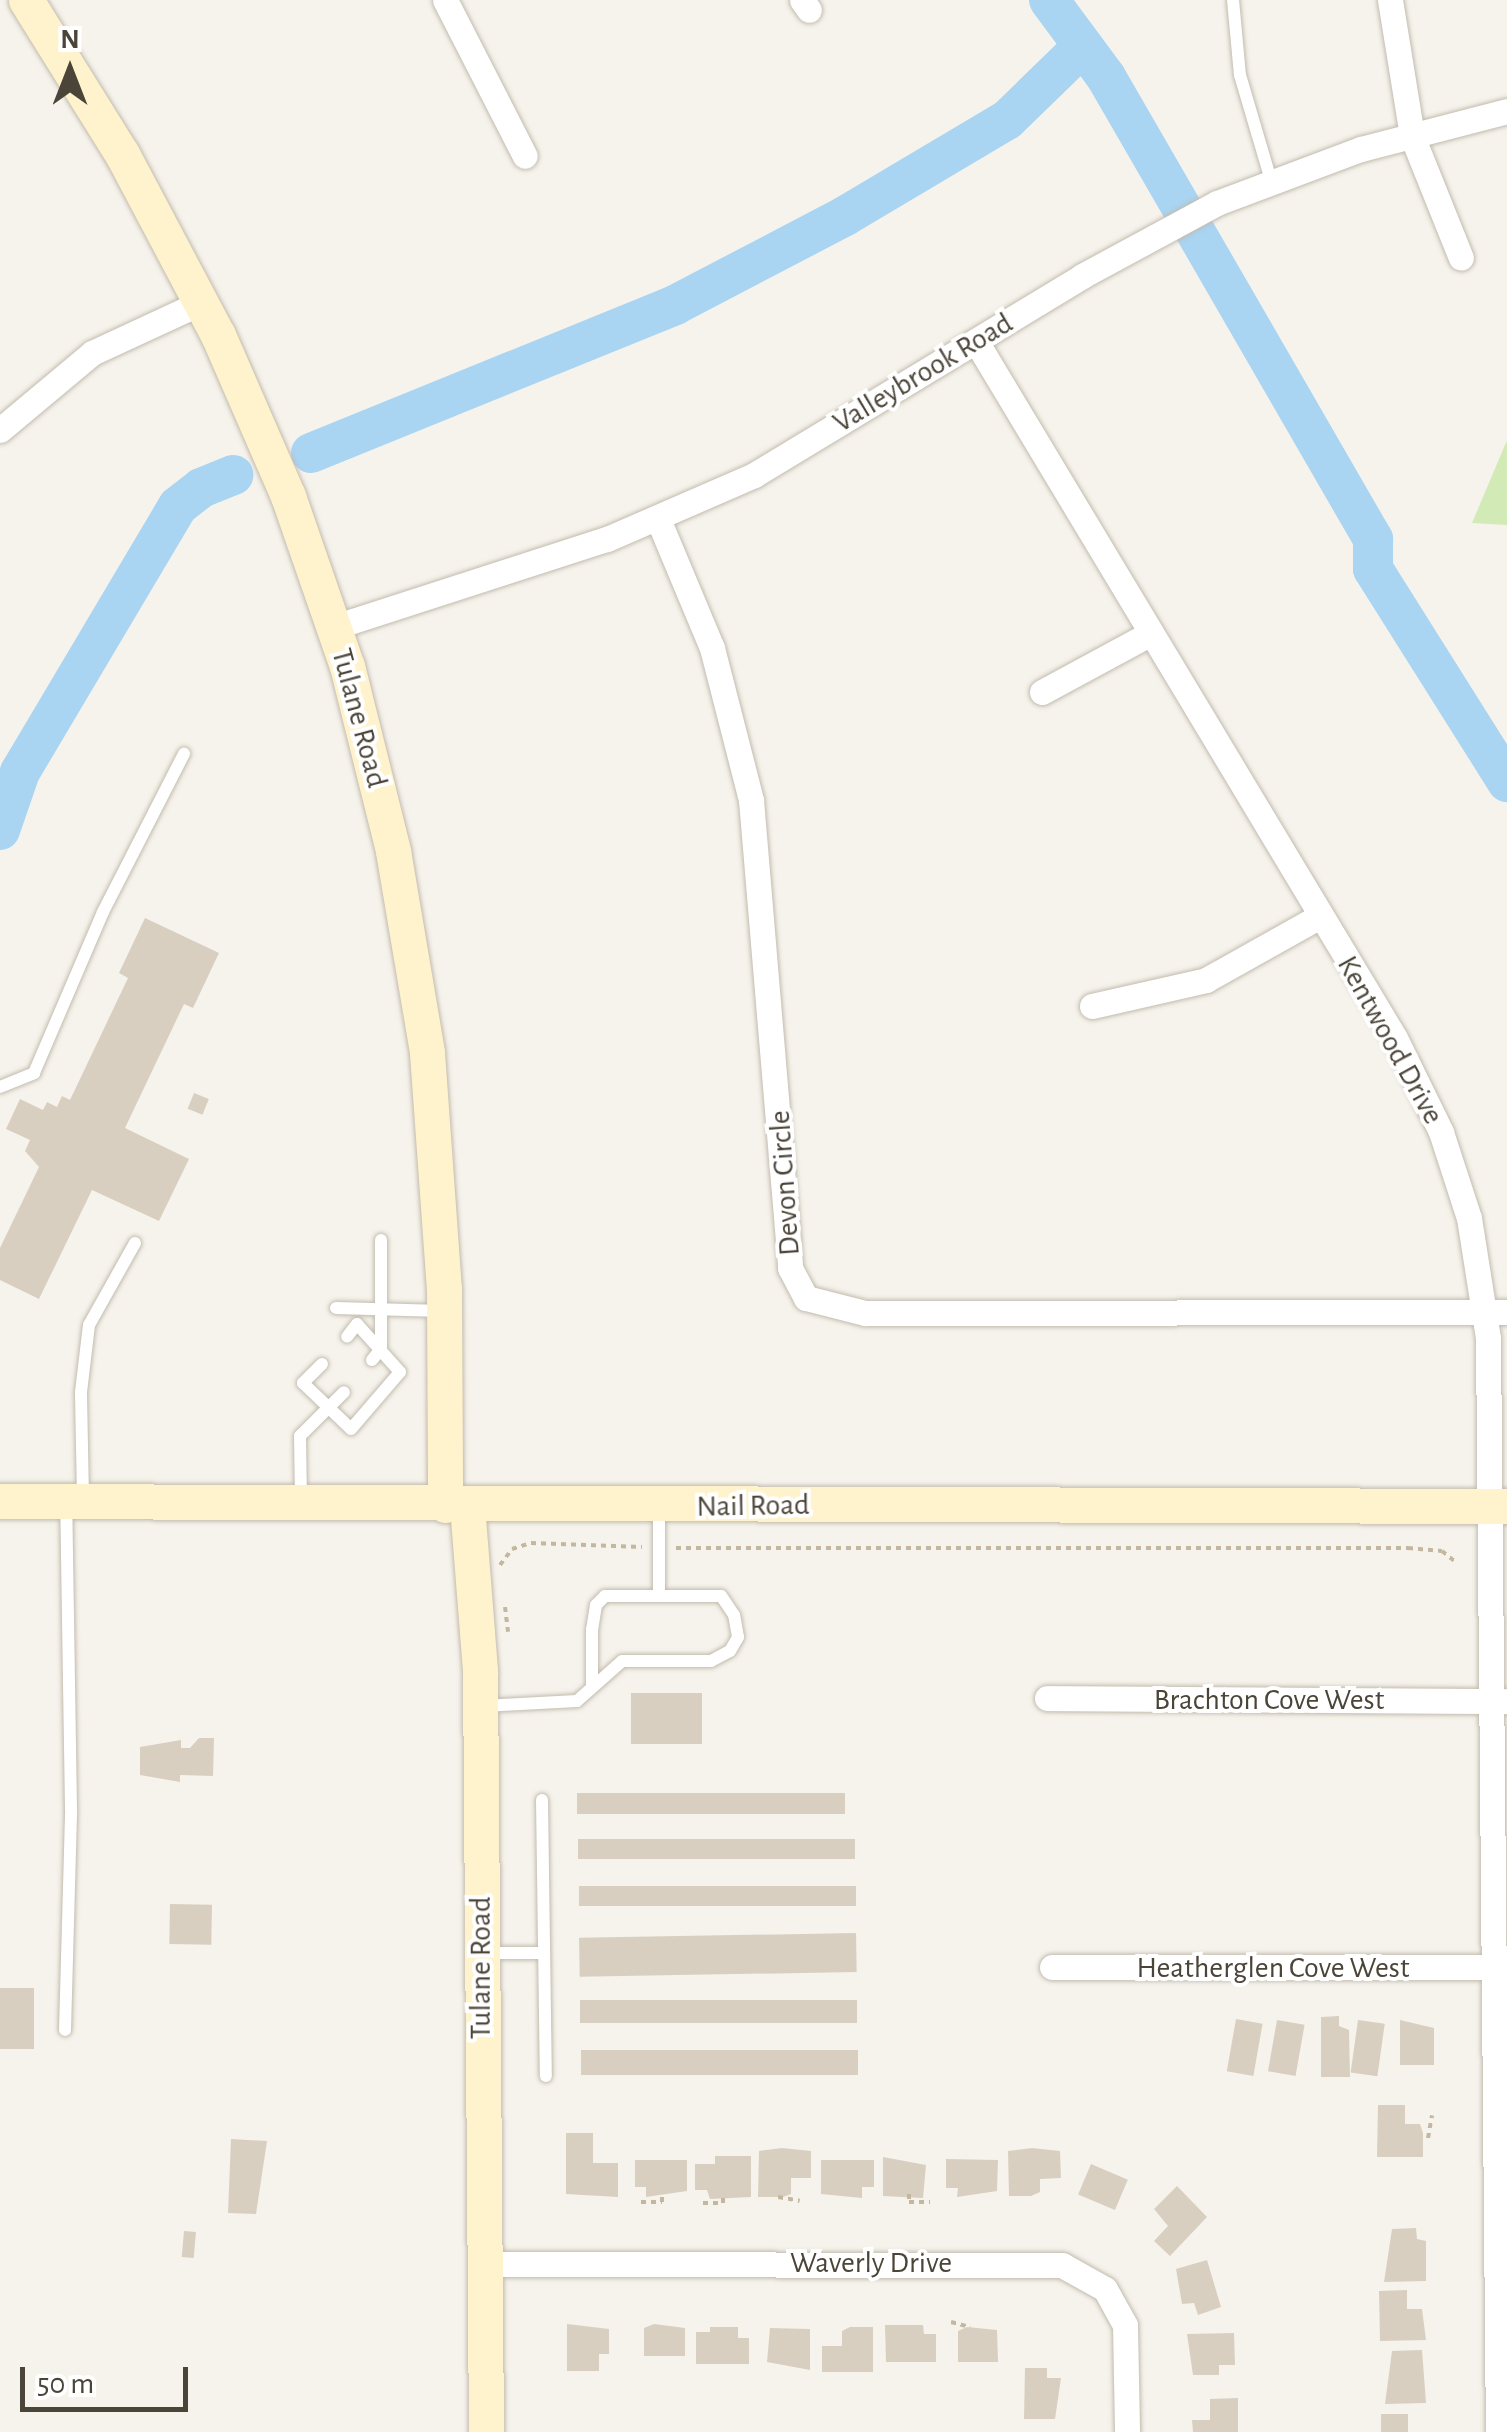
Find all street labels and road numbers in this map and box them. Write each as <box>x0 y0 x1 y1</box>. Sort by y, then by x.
street label: Valleybrook Road <box>827 305 1019 441</box>
street label: Tulane Road <box>323 644 395 792</box>
street label: Kentwood Drive <box>1329 950 1451 1130</box>
street label: Devon Circle <box>762 1109 808 1257</box>
street label: Nail Road <box>696 1487 810 1525</box>
street label: Brachton Cove West <box>1154 1682 1384 1718</box>
street label: Tulane Road <box>463 1897 499 2039</box>
street label: Heatherglen Cove West <box>1137 1950 1409 1986</box>
street label: Waverly Drive <box>790 2245 952 2281</box>

